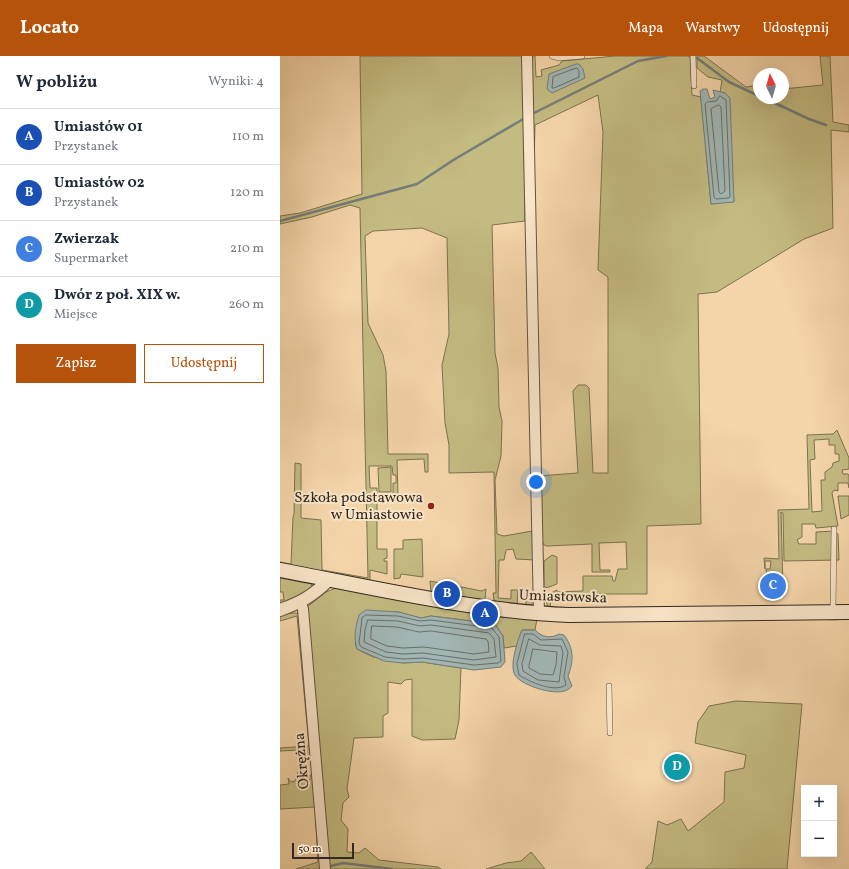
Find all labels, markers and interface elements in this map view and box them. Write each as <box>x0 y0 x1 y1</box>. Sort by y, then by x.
text: Locato <box>20 15 79 41</box>
text: Mapa <box>628 19 663 38</box>
text: Warstwy <box>685 19 740 38</box>
text: Udostępnij <box>762 19 829 38</box>
north arrow <box>753 68 789 104</box>
text: W pobliżu <box>16 71 97 94</box>
text: Wyniki: 4 <box>208 73 264 91</box>
text: Umiastów 01 <box>54 117 143 138</box>
text: A <box>24 128 34 146</box>
text: 110 m <box>232 128 264 146</box>
text: Przystanek <box>54 138 118 156</box>
text: Umiastów 02 <box>54 173 145 194</box>
text: B <box>25 184 33 202</box>
text: 120 m <box>230 184 264 202</box>
text: Przystanek <box>54 194 118 212</box>
text: Zwierzak <box>54 229 119 250</box>
text: C <box>25 240 33 258</box>
text: 210 m <box>230 240 264 258</box>
text: Supermarket <box>54 250 129 268</box>
text: Dwór z poł. XIX w. <box>54 285 180 306</box>
text: D <box>24 296 34 314</box>
text: 260 m <box>229 296 264 314</box>
text: Miejsce <box>54 306 97 324</box>
button: Zapisz <box>16 344 136 383</box>
button: Udostępnij <box>144 344 264 383</box>
your location <box>526 472 546 492</box>
place label: Szkoła podstawowa w Umiastowie <box>294 488 423 526</box>
marker: Szkoła podstawowa w Umiastowie <box>426 501 436 511</box>
pin: C <box>760 571 786 601</box>
pin: B <box>434 579 460 609</box>
street label: Umiastowska <box>518 585 608 610</box>
pin: A <box>472 599 498 629</box>
street label: Okrężna <box>290 732 315 790</box>
pin: D <box>664 752 690 782</box>
map controls <box>801 785 837 857</box>
button: + <box>801 785 837 821</box>
button: − <box>801 821 837 857</box>
scale bar <box>292 841 354 860</box>
text: 50 m <box>298 842 322 857</box>

